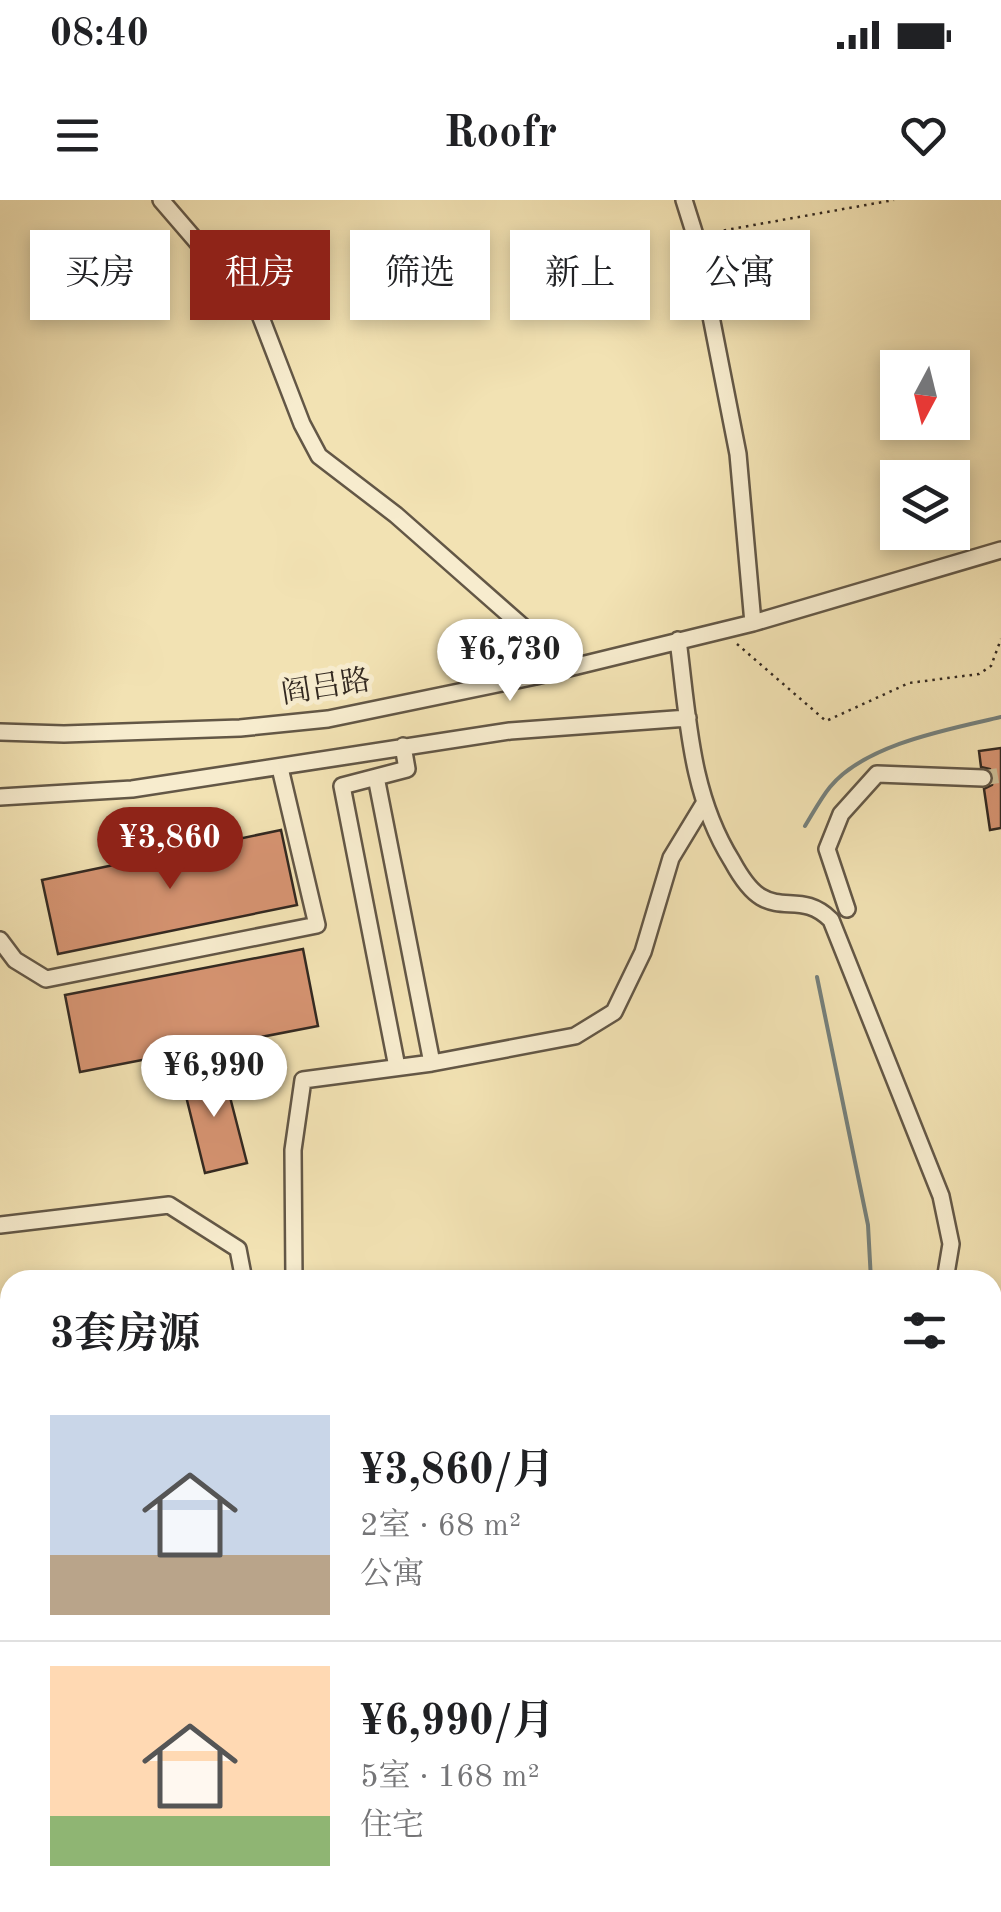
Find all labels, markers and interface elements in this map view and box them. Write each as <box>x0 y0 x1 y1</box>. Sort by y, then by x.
text: 08:40 <box>50 16 149 54</box>
icon: menu <box>50 108 105 163</box>
icon: heart <box>896 108 951 163</box>
text: Roofr <box>444 112 557 157</box>
chip: 买房 <box>30 230 170 320</box>
chip: 租房 <box>190 230 330 320</box>
chip: 筛选 <box>350 230 490 320</box>
chip: 新上 <box>510 230 650 320</box>
chip: 公寓 <box>670 230 810 320</box>
north arrow <box>880 350 970 440</box>
map controls <box>880 350 970 550</box>
button: layers <box>880 460 970 550</box>
pin: ¥6,730 <box>429 619 591 704</box>
text: ¥6,730 <box>459 635 561 667</box>
street label: 阎吕路 <box>279 663 373 710</box>
pin: ¥3,860 <box>89 807 251 892</box>
text: ¥3,860 <box>119 823 221 855</box>
pin: ¥6,990 <box>133 1035 295 1120</box>
text: ¥6,990 <box>163 1051 265 1083</box>
icon: filters <box>897 1303 952 1358</box>
text: 3套房源 <box>50 1315 200 1357</box>
text: ¥3,860/月 <box>360 1451 554 1493</box>
icon: home <box>130 1455 250 1575</box>
text: 2室 · 68 m² <box>360 1511 521 1543</box>
text: 公寓 <box>360 1560 424 1592</box>
text: ¥6,990/月 <box>360 1702 554 1744</box>
icon: home <box>130 1706 250 1826</box>
text: 5室 · 168 m² <box>360 1762 540 1794</box>
text: 住宅 <box>360 1811 424 1843</box>

